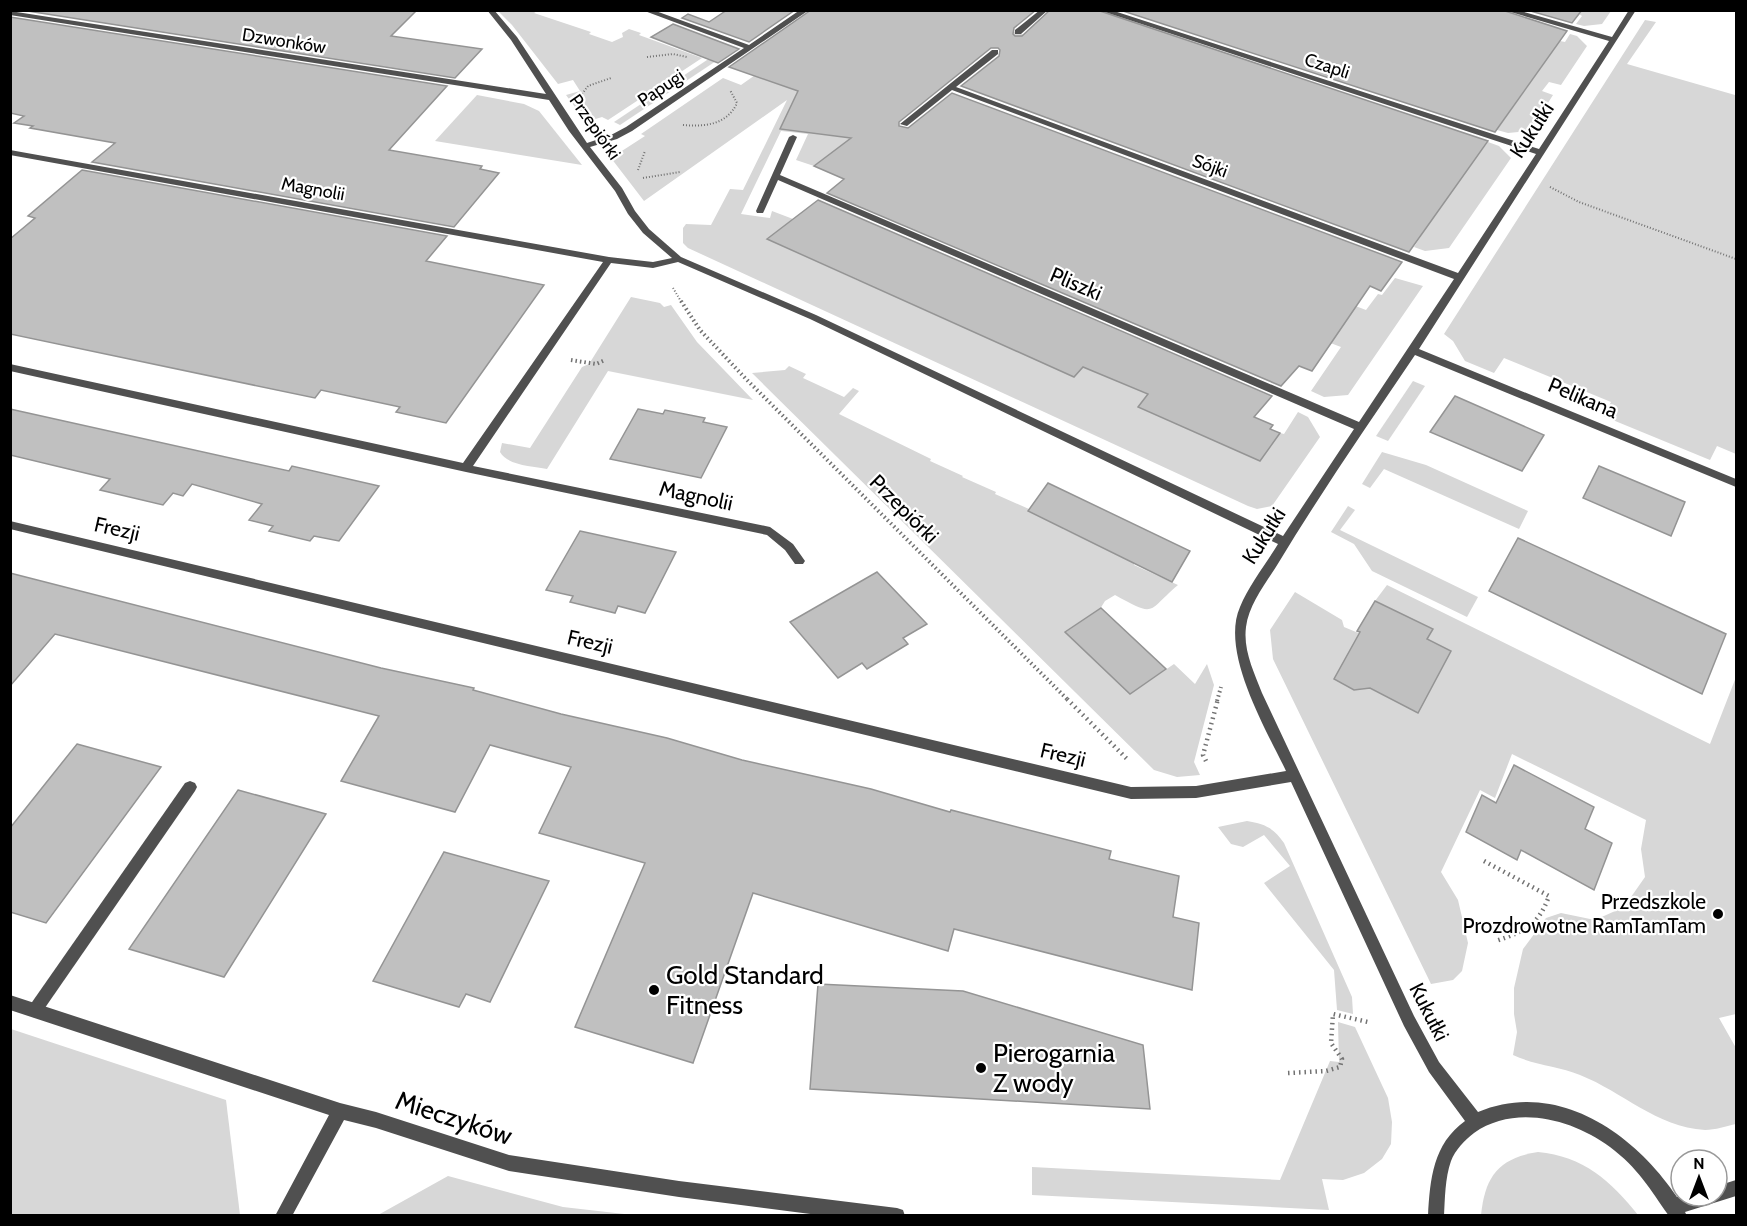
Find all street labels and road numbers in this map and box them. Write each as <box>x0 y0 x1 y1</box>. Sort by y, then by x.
street label: Dzwonków <box>240 23 328 59</box>
street label: Czapli <box>1302 48 1352 84</box>
street label: Papugi <box>634 65 688 111</box>
street label: Przepiórki <box>565 90 625 164</box>
street label: Kukułki <box>1504 97 1559 162</box>
street label: Sójki <box>1189 149 1231 183</box>
street label: Magnolii <box>280 173 346 205</box>
street label: Pliszki <box>1047 262 1106 306</box>
street label: Pelikana <box>1545 372 1622 423</box>
street label: Przepiórki <box>865 469 944 548</box>
street label: Magnolii <box>657 476 735 515</box>
street label: Kukułki <box>1237 503 1291 568</box>
street label: Frezji <box>92 511 142 547</box>
street label: Frezji <box>565 624 615 660</box>
street label: Frezji <box>1038 737 1088 773</box>
street label: Kukułki <box>1404 979 1455 1045</box>
street label: Mieczyków <box>392 1084 517 1152</box>

